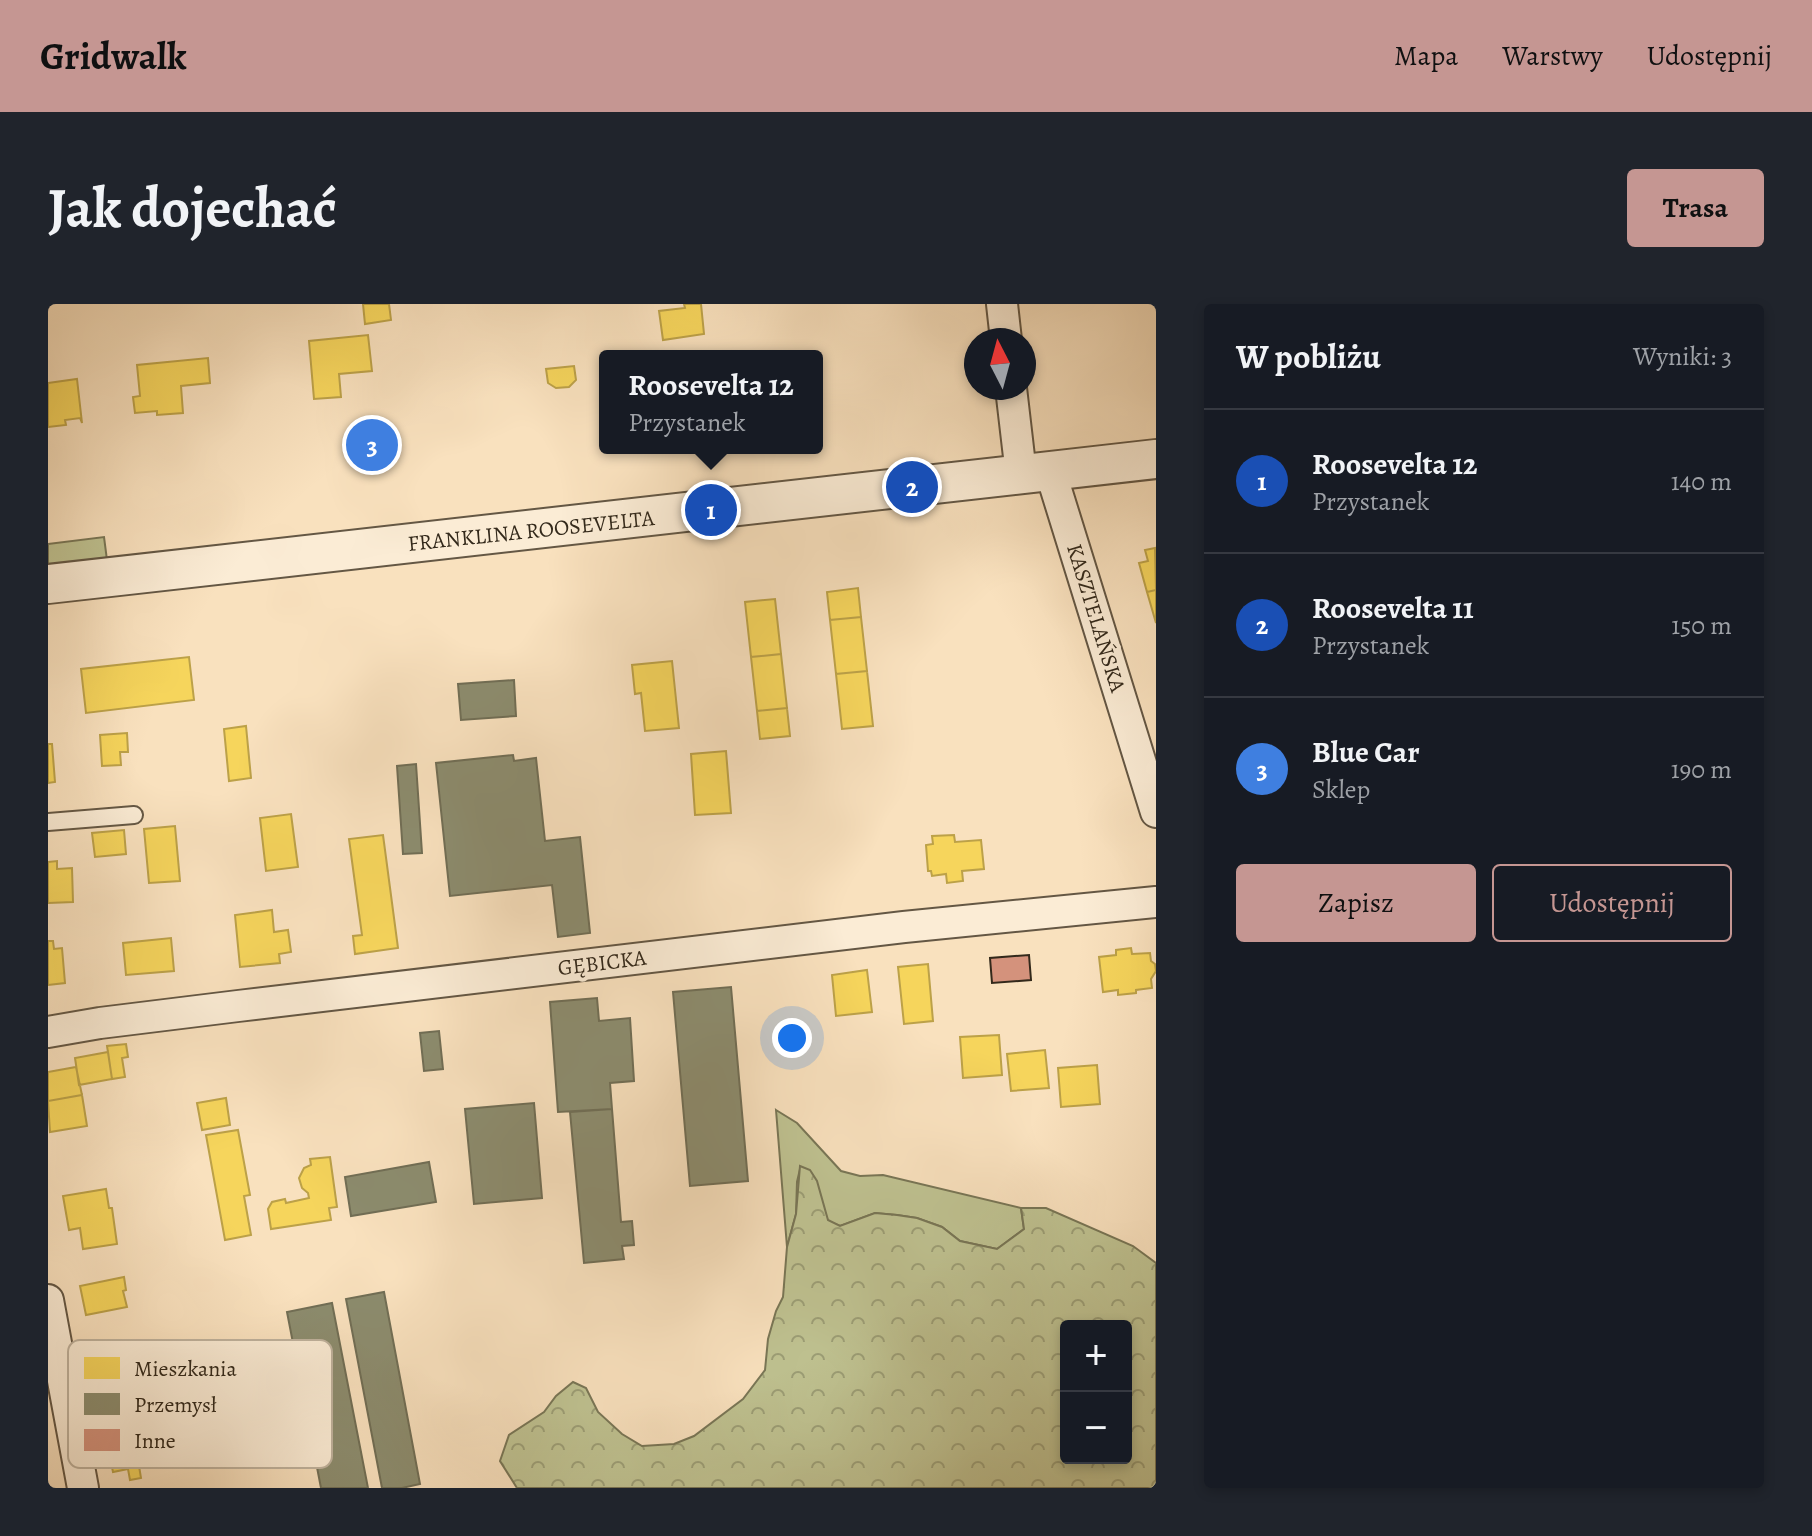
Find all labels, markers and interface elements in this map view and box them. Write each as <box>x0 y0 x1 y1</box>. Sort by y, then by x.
text: Gridwalk <box>40 30 187 82</box>
text: Mapa <box>1394 37 1458 75</box>
text: Warstwy <box>1502 37 1603 75</box>
text: Udostępnij <box>1647 37 1772 75</box>
button: Trasa <box>1627 169 1764 247</box>
text: Jak dojechać <box>48 170 337 246</box>
north arrow <box>964 328 1036 400</box>
text: W pobliżu <box>1236 333 1381 380</box>
text: Wyniki: 3 <box>1633 339 1732 374</box>
popup <box>599 350 823 454</box>
text: Roosevelta 12 <box>628 365 794 405</box>
text: Przystanek <box>628 405 746 440</box>
pin: 3 <box>346 415 398 475</box>
text: Roosevelta 12 <box>1312 444 1478 484</box>
pin: 2 <box>886 457 938 517</box>
text: 1 <box>1257 464 1267 499</box>
text: 140 m <box>1671 464 1732 499</box>
pin: 1 <box>685 480 737 540</box>
text: Przystanek <box>1312 484 1430 519</box>
street label: FRANKLINA ROOSEVELTA <box>406 503 657 559</box>
street label: KASZTELAŃSKA <box>1059 540 1133 697</box>
text: Roosevelta 11 <box>1312 588 1474 628</box>
text: 2 <box>1256 608 1268 643</box>
text: 150 m <box>1671 608 1732 643</box>
text: Przystanek <box>1312 628 1430 663</box>
text: Blue Car <box>1312 732 1419 772</box>
text: 3 <box>1256 752 1268 787</box>
text: 190 m <box>1671 752 1732 787</box>
text: Sklep <box>1312 772 1370 807</box>
button: Zapisz <box>1236 864 1476 942</box>
button: Udostępnij <box>1492 864 1732 942</box>
street label: GĘBICKA <box>556 943 649 983</box>
your location <box>772 1018 812 1058</box>
map controls <box>1060 1320 1132 1464</box>
button: + <box>1060 1320 1132 1392</box>
legend <box>68 1340 332 1468</box>
text: Mieszkania <box>134 1354 237 1384</box>
text: Przemysł <box>134 1390 217 1420</box>
button: − <box>1060 1392 1132 1464</box>
text: Inne <box>134 1426 176 1456</box>

